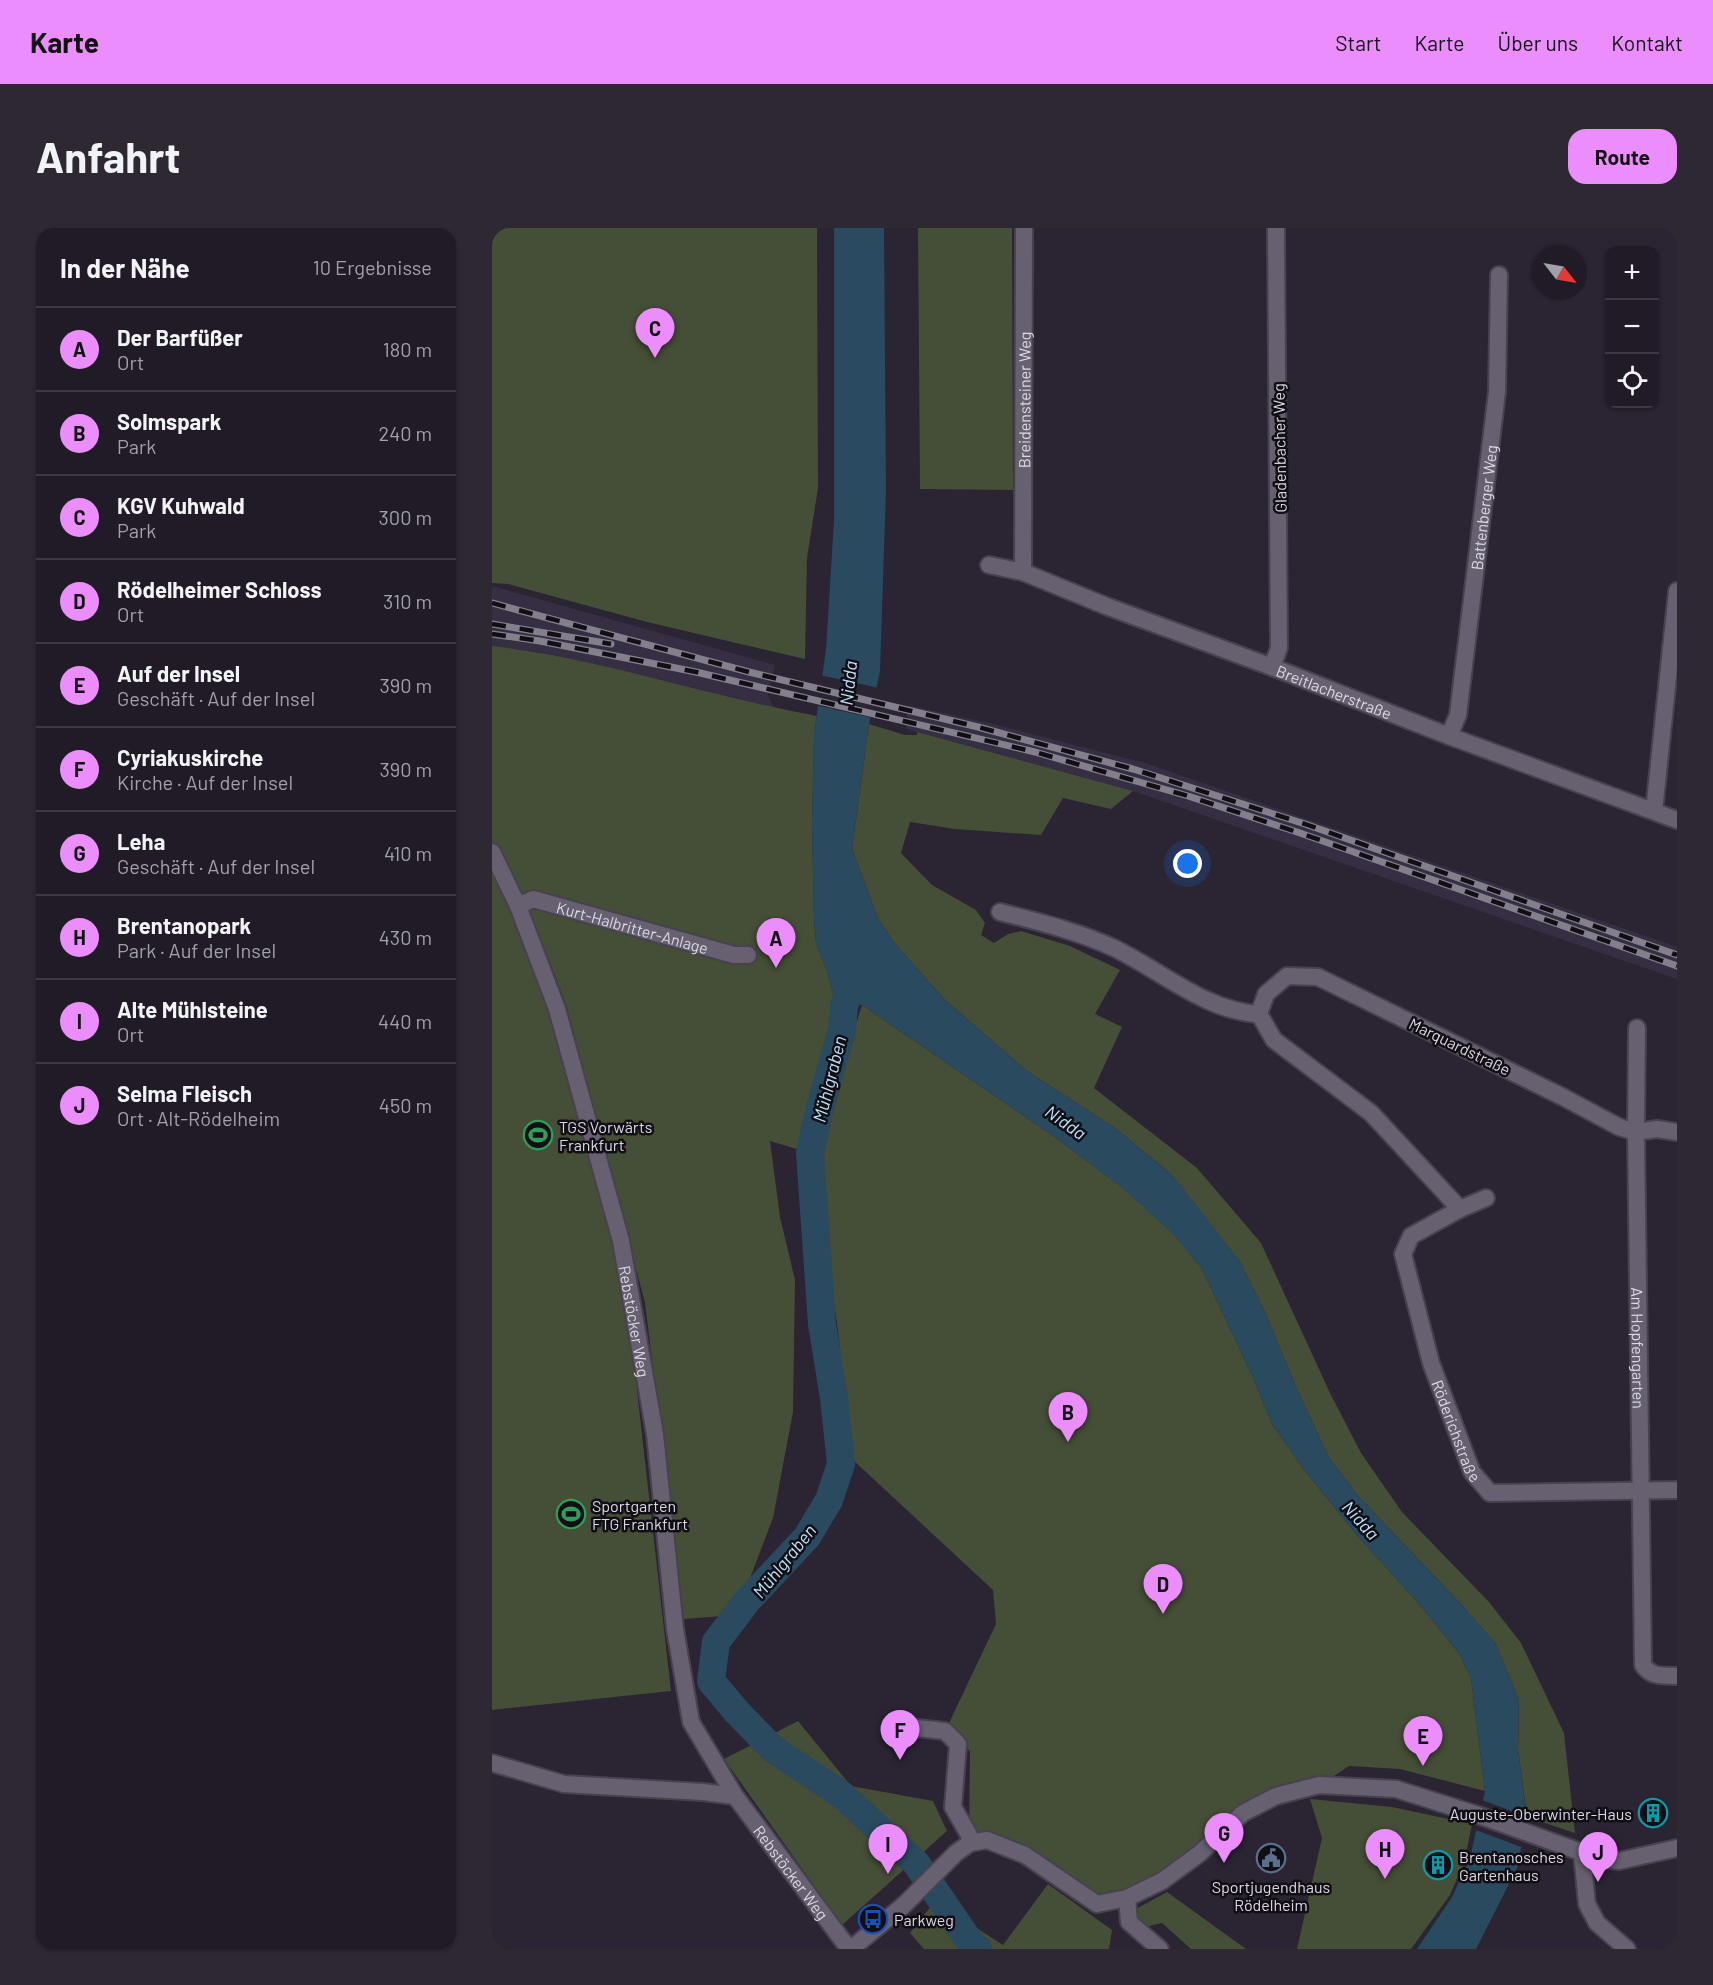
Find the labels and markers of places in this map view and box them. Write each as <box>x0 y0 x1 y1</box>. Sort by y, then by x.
pin: C <box>636 308 674 358</box>
pin: A <box>756 918 796 968</box>
place label: TGS Vorwärts Frankfurt <box>559 1117 652 1154</box>
sports icon: TGS Vorwärts Frankfurt <box>522 1119 554 1151</box>
pin: B <box>1048 1392 1088 1442</box>
place label: Sportgarten FTG Frankfurt <box>592 1496 688 1533</box>
sports icon: Sportgarten FTG Frankfurt <box>555 1498 587 1530</box>
pin: D <box>1144 1564 1182 1614</box>
pin: F <box>880 1710 920 1760</box>
pin: E <box>1404 1716 1442 1766</box>
building icon: Auguste-Oberwinter-Haus <box>1637 1797 1669 1829</box>
place label: Auguste-Oberwinter-Haus <box>1450 1804 1632 1823</box>
pin: G <box>1204 1814 1244 1863</box>
pin: I <box>868 1824 908 1874</box>
pin: H <box>1366 1830 1404 1879</box>
pin: J <box>1578 1832 1618 1882</box>
public building icon: Sportjugendhaus Rödelheim <box>1255 1842 1287 1874</box>
place label: Brentanosches Gartenhaus <box>1459 1847 1564 1884</box>
building icon: Brentanosches Gartenhaus <box>1422 1849 1454 1881</box>
place label: Sportjugendhaus Rödelheim <box>1212 1877 1330 1914</box>
bus stop icon: Parkweg <box>857 1903 889 1935</box>
place label: Parkweg <box>894 1910 954 1929</box>

